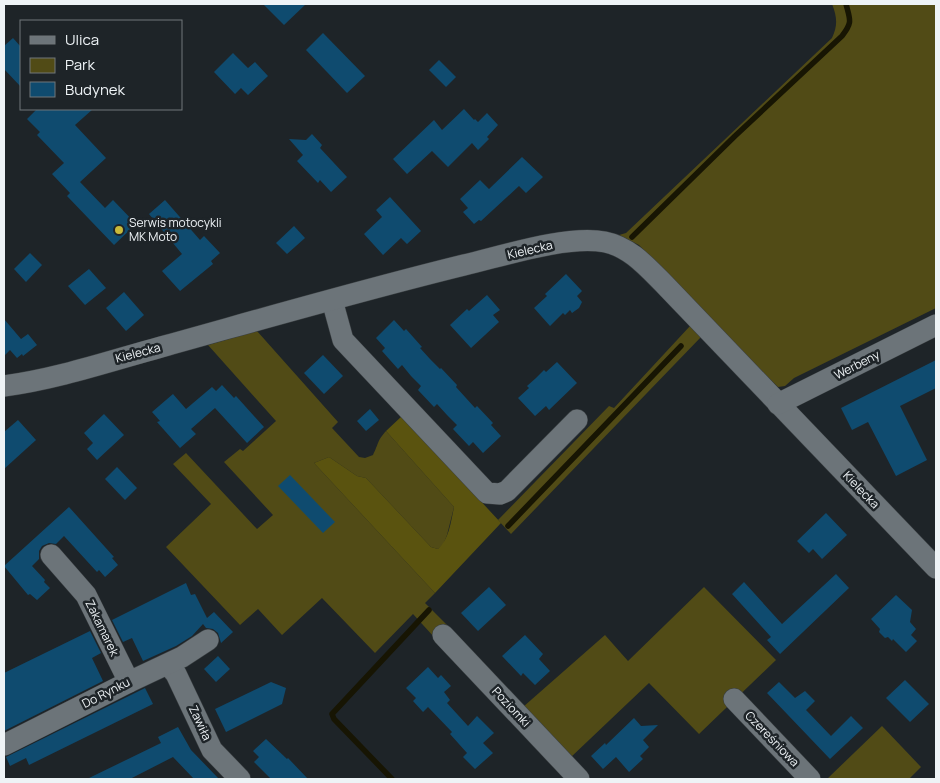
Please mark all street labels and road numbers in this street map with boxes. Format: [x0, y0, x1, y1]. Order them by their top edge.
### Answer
street label: Kielecka [506, 236, 554, 263]
street label: Kielecka [113, 338, 162, 367]
street label: Werbeny [831, 346, 883, 383]
street label: Kielecka [839, 467, 883, 512]
street label: Zakamarek [82, 597, 124, 660]
street label: Do Rynku [79, 673, 133, 712]
street label: Poziomki [488, 683, 534, 730]
street label: Zawiła [185, 703, 216, 743]
street label: Czereśniowa [741, 707, 803, 770]

